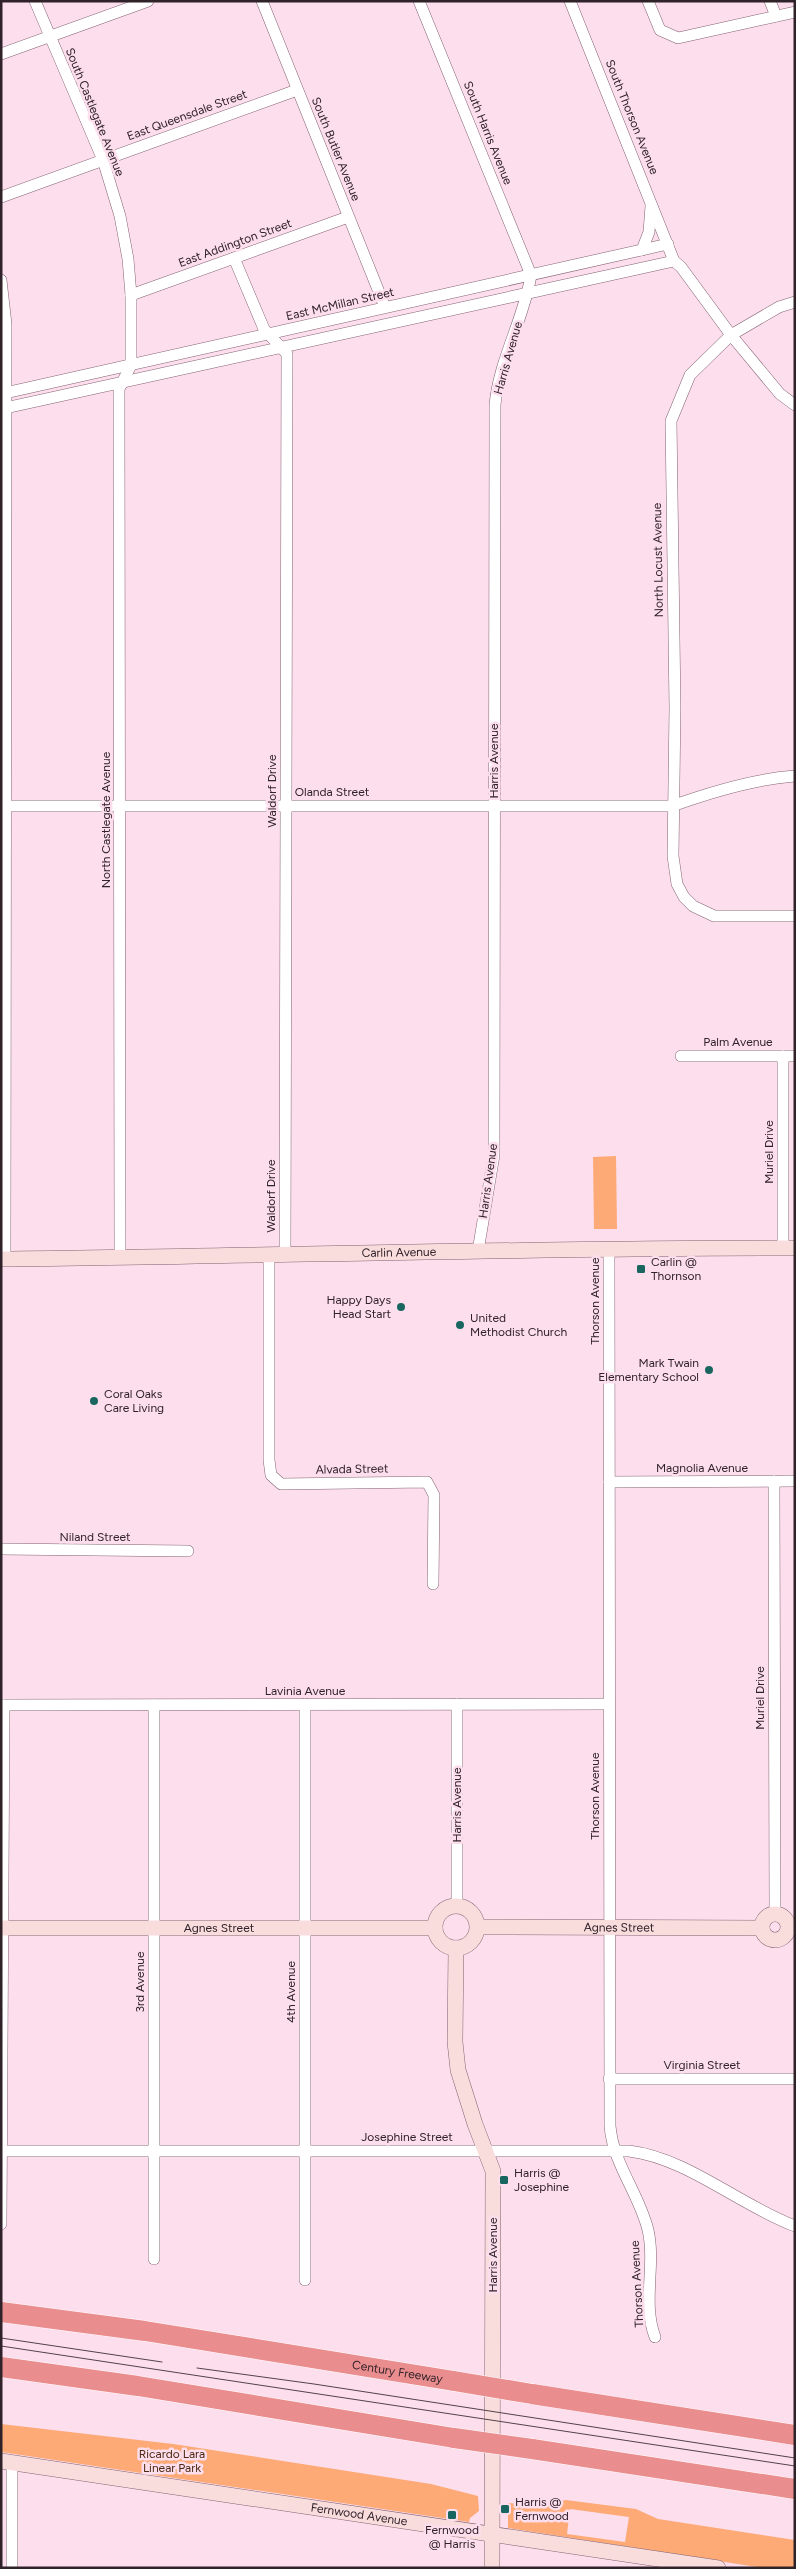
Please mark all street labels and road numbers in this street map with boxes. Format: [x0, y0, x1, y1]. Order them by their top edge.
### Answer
street label: South Castlegate Avenue [63, 46, 127, 179]
street label: South Thorson Avenue [603, 58, 662, 177]
street label: South Harris Avenue [461, 79, 515, 187]
street label: East Queensdale Street [125, 87, 249, 143]
street label: South Butler Avenue [309, 95, 363, 203]
street label: East Addington Street [176, 216, 294, 270]
street label: East McMillan Street [285, 285, 396, 323]
street label: Harris Avenue [491, 320, 525, 396]
street label: North Locust Avenue [650, 502, 666, 617]
street label: Harris Avenue [487, 723, 501, 799]
street label: North Castlegate Avenue [99, 751, 113, 888]
street label: Waldorf Drive [265, 754, 279, 827]
street label: Olanda Street [295, 785, 370, 799]
street label: Palm Avenue [703, 1035, 773, 1049]
street label: Muriel Drive [762, 1120, 776, 1184]
street label: Harris Avenue [476, 1142, 500, 1219]
street label: Waldorf Drive [264, 1159, 278, 1232]
street label: Carlin Avenue [362, 1245, 437, 1260]
street label: Thorson Avenue [588, 1257, 602, 1345]
street label: Alvada Street [316, 1461, 389, 1477]
street label: Magnolia Avenue [656, 1461, 748, 1475]
street label: Niland Street [59, 1530, 131, 1544]
street label: Muriel Drive [753, 1666, 767, 1730]
street label: Lavinia Avenue [265, 1684, 346, 1698]
street label: Thorson Avenue [588, 1752, 602, 1840]
street label: Harris Avenue [450, 1767, 464, 1843]
street label: Agnes Street [584, 1920, 655, 1935]
street label: Agnes Street [184, 1921, 255, 1935]
street label: 3rd Avenue [133, 1951, 147, 2013]
street label: 4th Avenue [284, 1960, 298, 2023]
street label: Virginia Street [663, 2058, 741, 2072]
street label: Josephine Street [361, 2130, 453, 2144]
street label: Harris Avenue [486, 2217, 500, 2293]
street label: Thorson Avenue [628, 2240, 646, 2328]
street label: Century Freeway [351, 2358, 444, 2386]
street label: Fernwood Avenue [310, 2500, 409, 2529]

